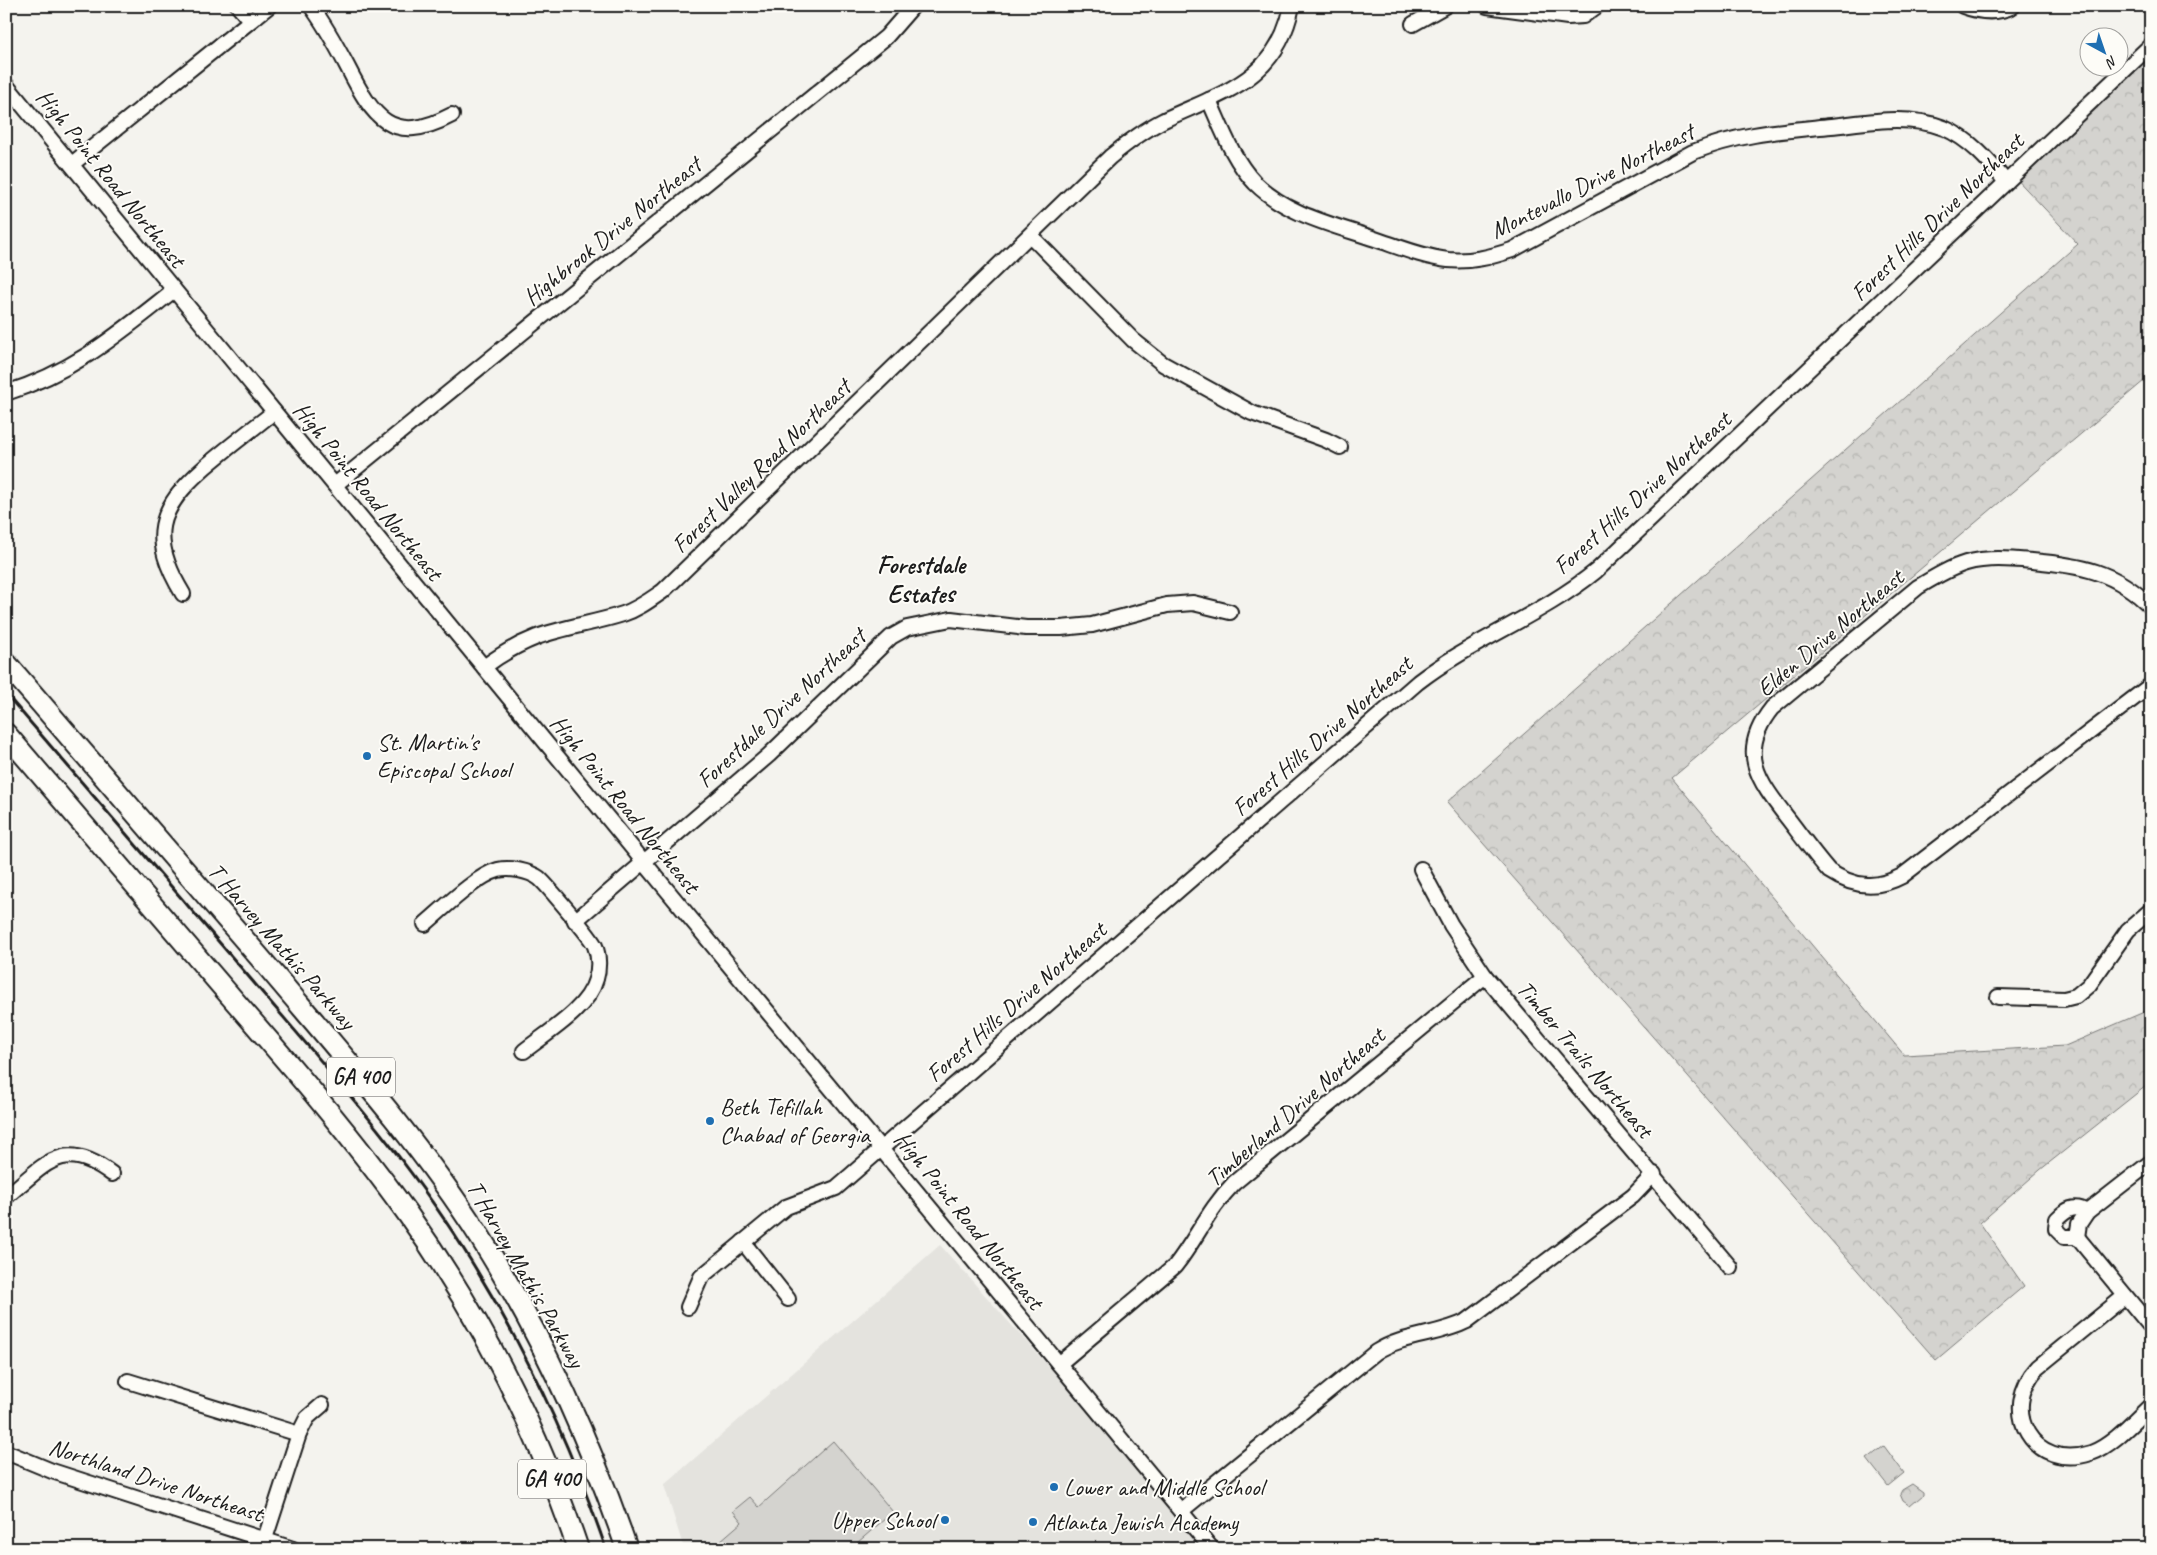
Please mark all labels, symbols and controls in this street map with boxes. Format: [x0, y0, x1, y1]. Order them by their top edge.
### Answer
north arrow [2080, 28, 2130, 78]
text: N [2101, 52, 2121, 72]
street label: High Point Road Northeast [30, 83, 193, 275]
street label: Montevallo Drive Northeast [1485, 115, 1702, 245]
street label: Forest Hills Drive Northeast [1844, 125, 2031, 307]
street label: Highbrook Drive Northeast [517, 148, 709, 312]
street label: Forest Valley Road Northeast [665, 370, 859, 559]
street label: High Point Road Northeast [287, 396, 450, 588]
street label: Forest Hills Drive Northeast [1547, 404, 1739, 581]
district label: Forestdale Estates [877, 549, 968, 610]
street label: Elden Drive Northeast [1750, 561, 1911, 703]
street label: Forestdale Drive Northeast [690, 620, 874, 794]
street label: Forest Hills Drive Northeast [1226, 648, 1420, 822]
street label: High Point Road Northeast [544, 709, 707, 901]
place label: St. Martin's Episcopal School [377, 727, 514, 785]
marker: St. Martin's Episcopal School [361, 750, 373, 762]
street label: T Harvey Mathis Parkway [201, 857, 364, 1037]
street label: Forest Hills Drive Northeast [920, 914, 1114, 1088]
street label: Timber Trails Northeast [1510, 974, 1661, 1145]
street label: Timberland Drive Northeast [1199, 1020, 1392, 1193]
road number: GA 400 [327, 1058, 395, 1096]
place label: Beth Tefillah Chabad of Georgia [720, 1092, 871, 1150]
marker: Beth Tefillah Chabad of Georgia [704, 1115, 716, 1127]
street label: High Point Road Northeast [888, 1125, 1051, 1317]
street label: T Harvey Mathis Parkway [460, 1175, 593, 1374]
street label: Northland Drive Northeast [45, 1431, 269, 1529]
road number: GA 400 [518, 1460, 586, 1498]
place label: Lower and Middle School [1064, 1472, 1267, 1502]
marker: Lower and Middle School [1048, 1481, 1060, 1493]
place label: Upper School [831, 1505, 939, 1535]
place label: Atlanta Jewish Academy [1043, 1507, 1240, 1537]
marker: Upper School [939, 1514, 951, 1526]
marker: Atlanta Jewish Academy [1027, 1516, 1039, 1528]

